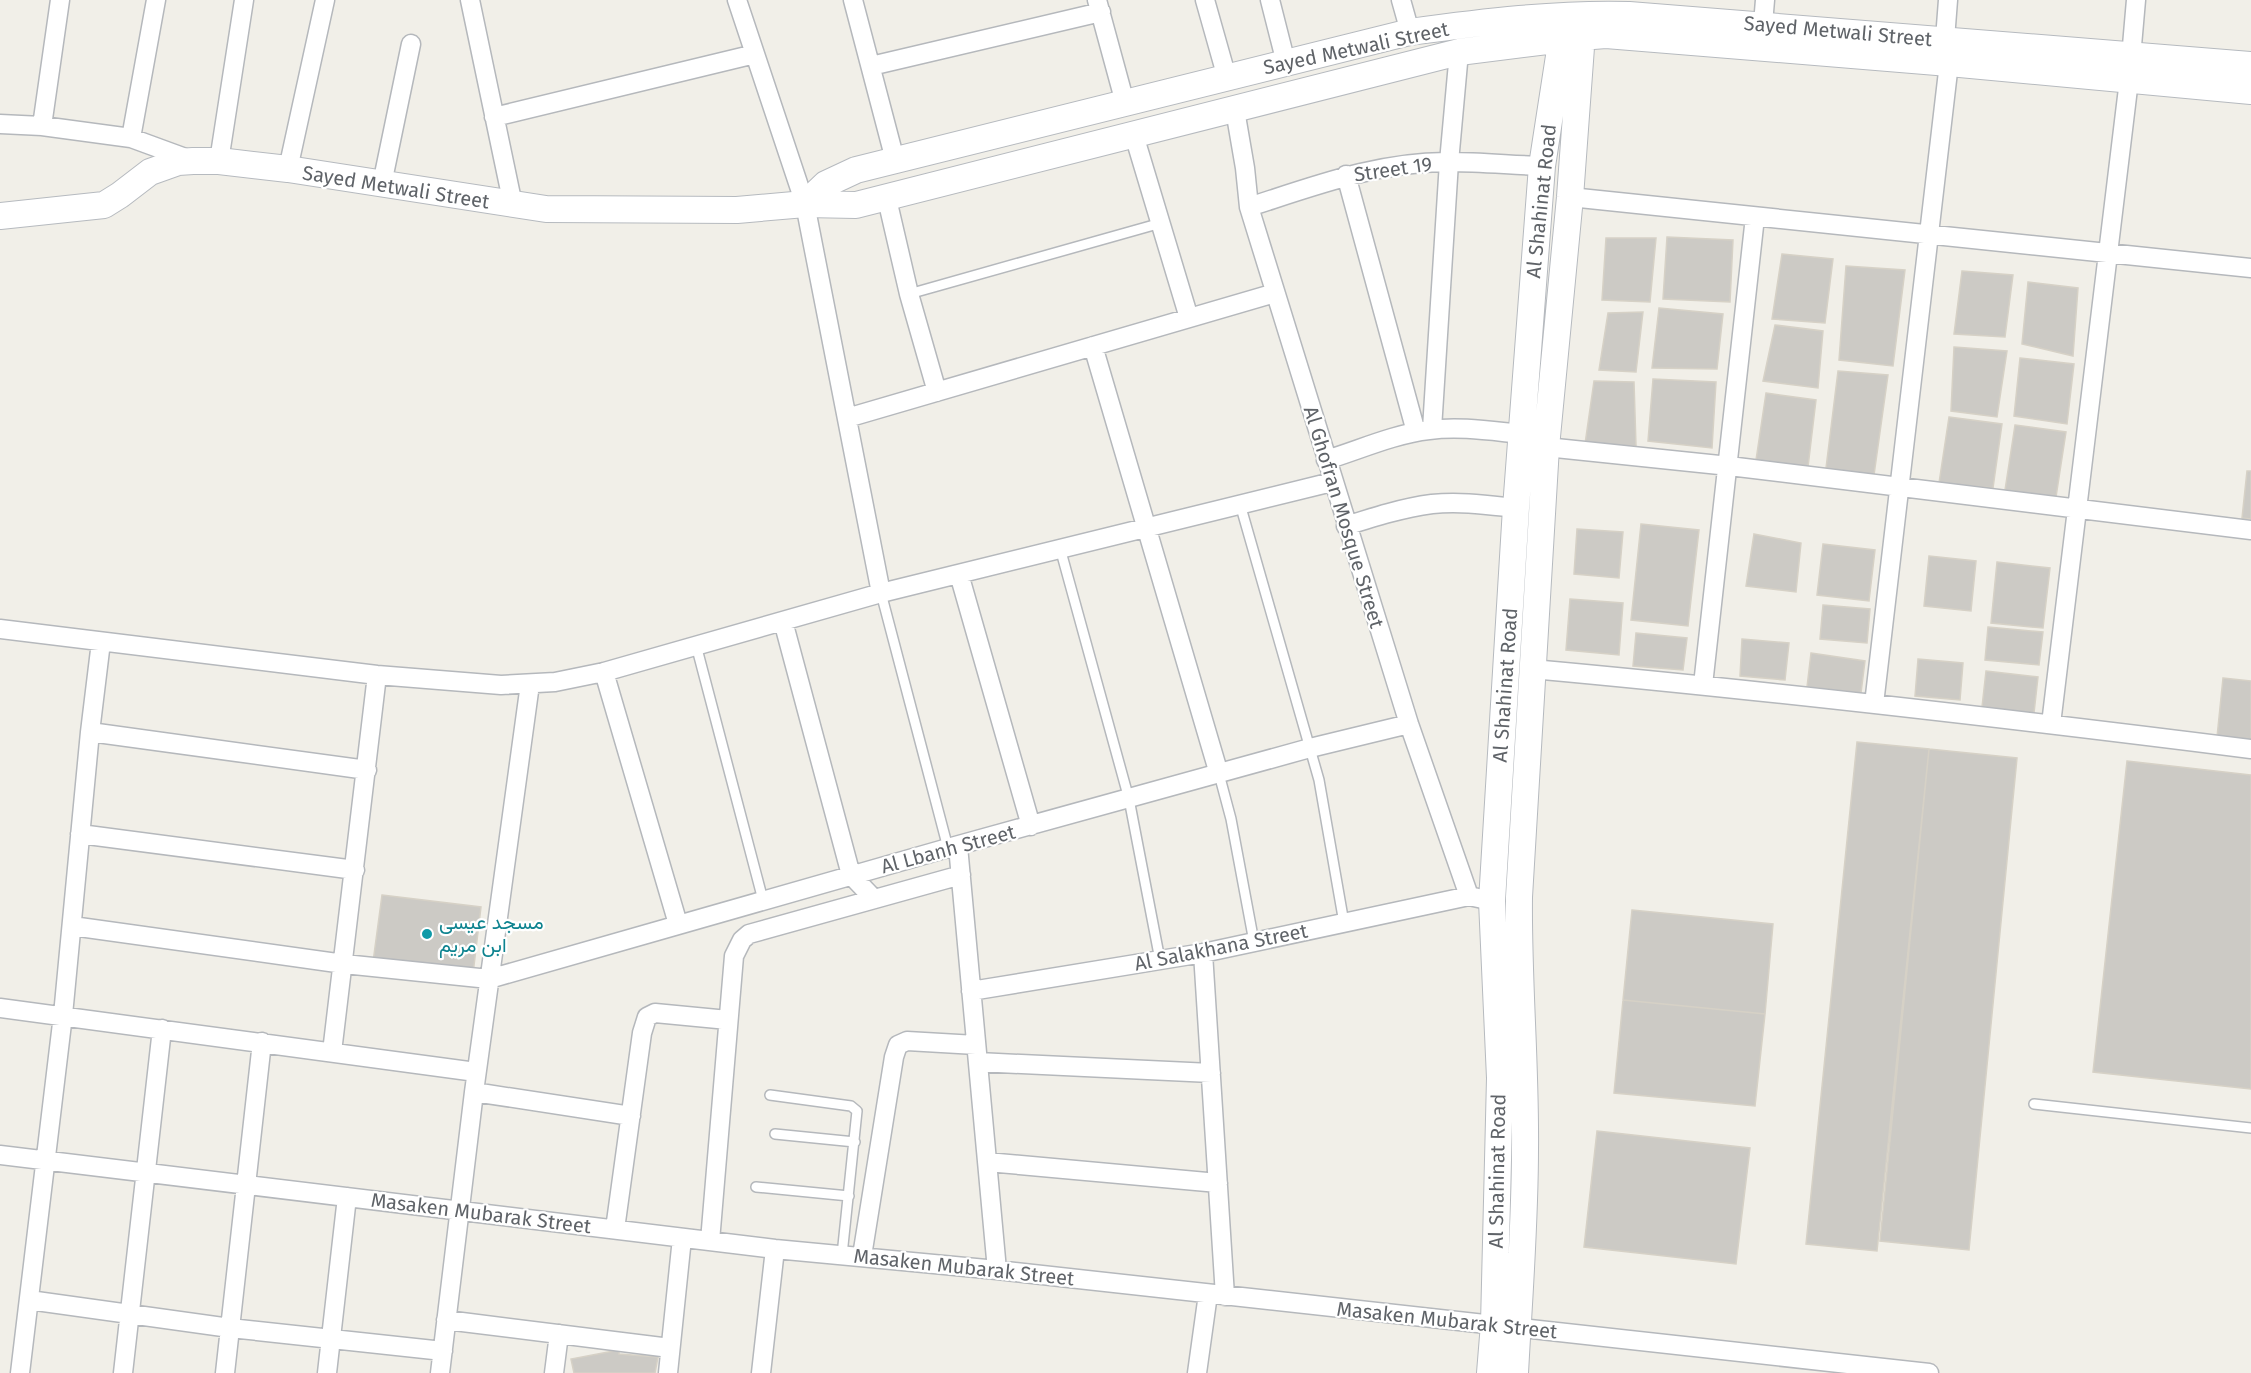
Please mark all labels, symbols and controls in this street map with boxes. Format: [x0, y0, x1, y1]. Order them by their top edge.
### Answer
street label: Sayed Metwali Street [1743, 11, 1934, 51]
street label: Sayed Metwali Street [1261, 16, 1452, 79]
street label: Al Shahinat Road [1521, 123, 1561, 279]
street label: Street 19 [1352, 152, 1434, 186]
street label: Sayed Metwali Street [301, 160, 492, 214]
street label: Al Ghofran Mosque Street [1299, 403, 1389, 632]
street label: Al Shahinat Road [1488, 607, 1522, 763]
street label: Al Lbanh Street [878, 819, 1018, 878]
place label: مسجد عيسى ابن مريم [439, 910, 544, 958]
street label: Al Salakhana Street [1132, 918, 1310, 976]
marker: مسجد عيسى ابن مريم [420, 927, 434, 941]
street label: Al Shahinat Road [1484, 1093, 1510, 1249]
street label: Masaken Mubarak Street [370, 1188, 593, 1239]
street label: Masaken Mubarak Street [853, 1243, 1076, 1291]
street label: Masaken Mubarak Street [1336, 1296, 1559, 1344]

